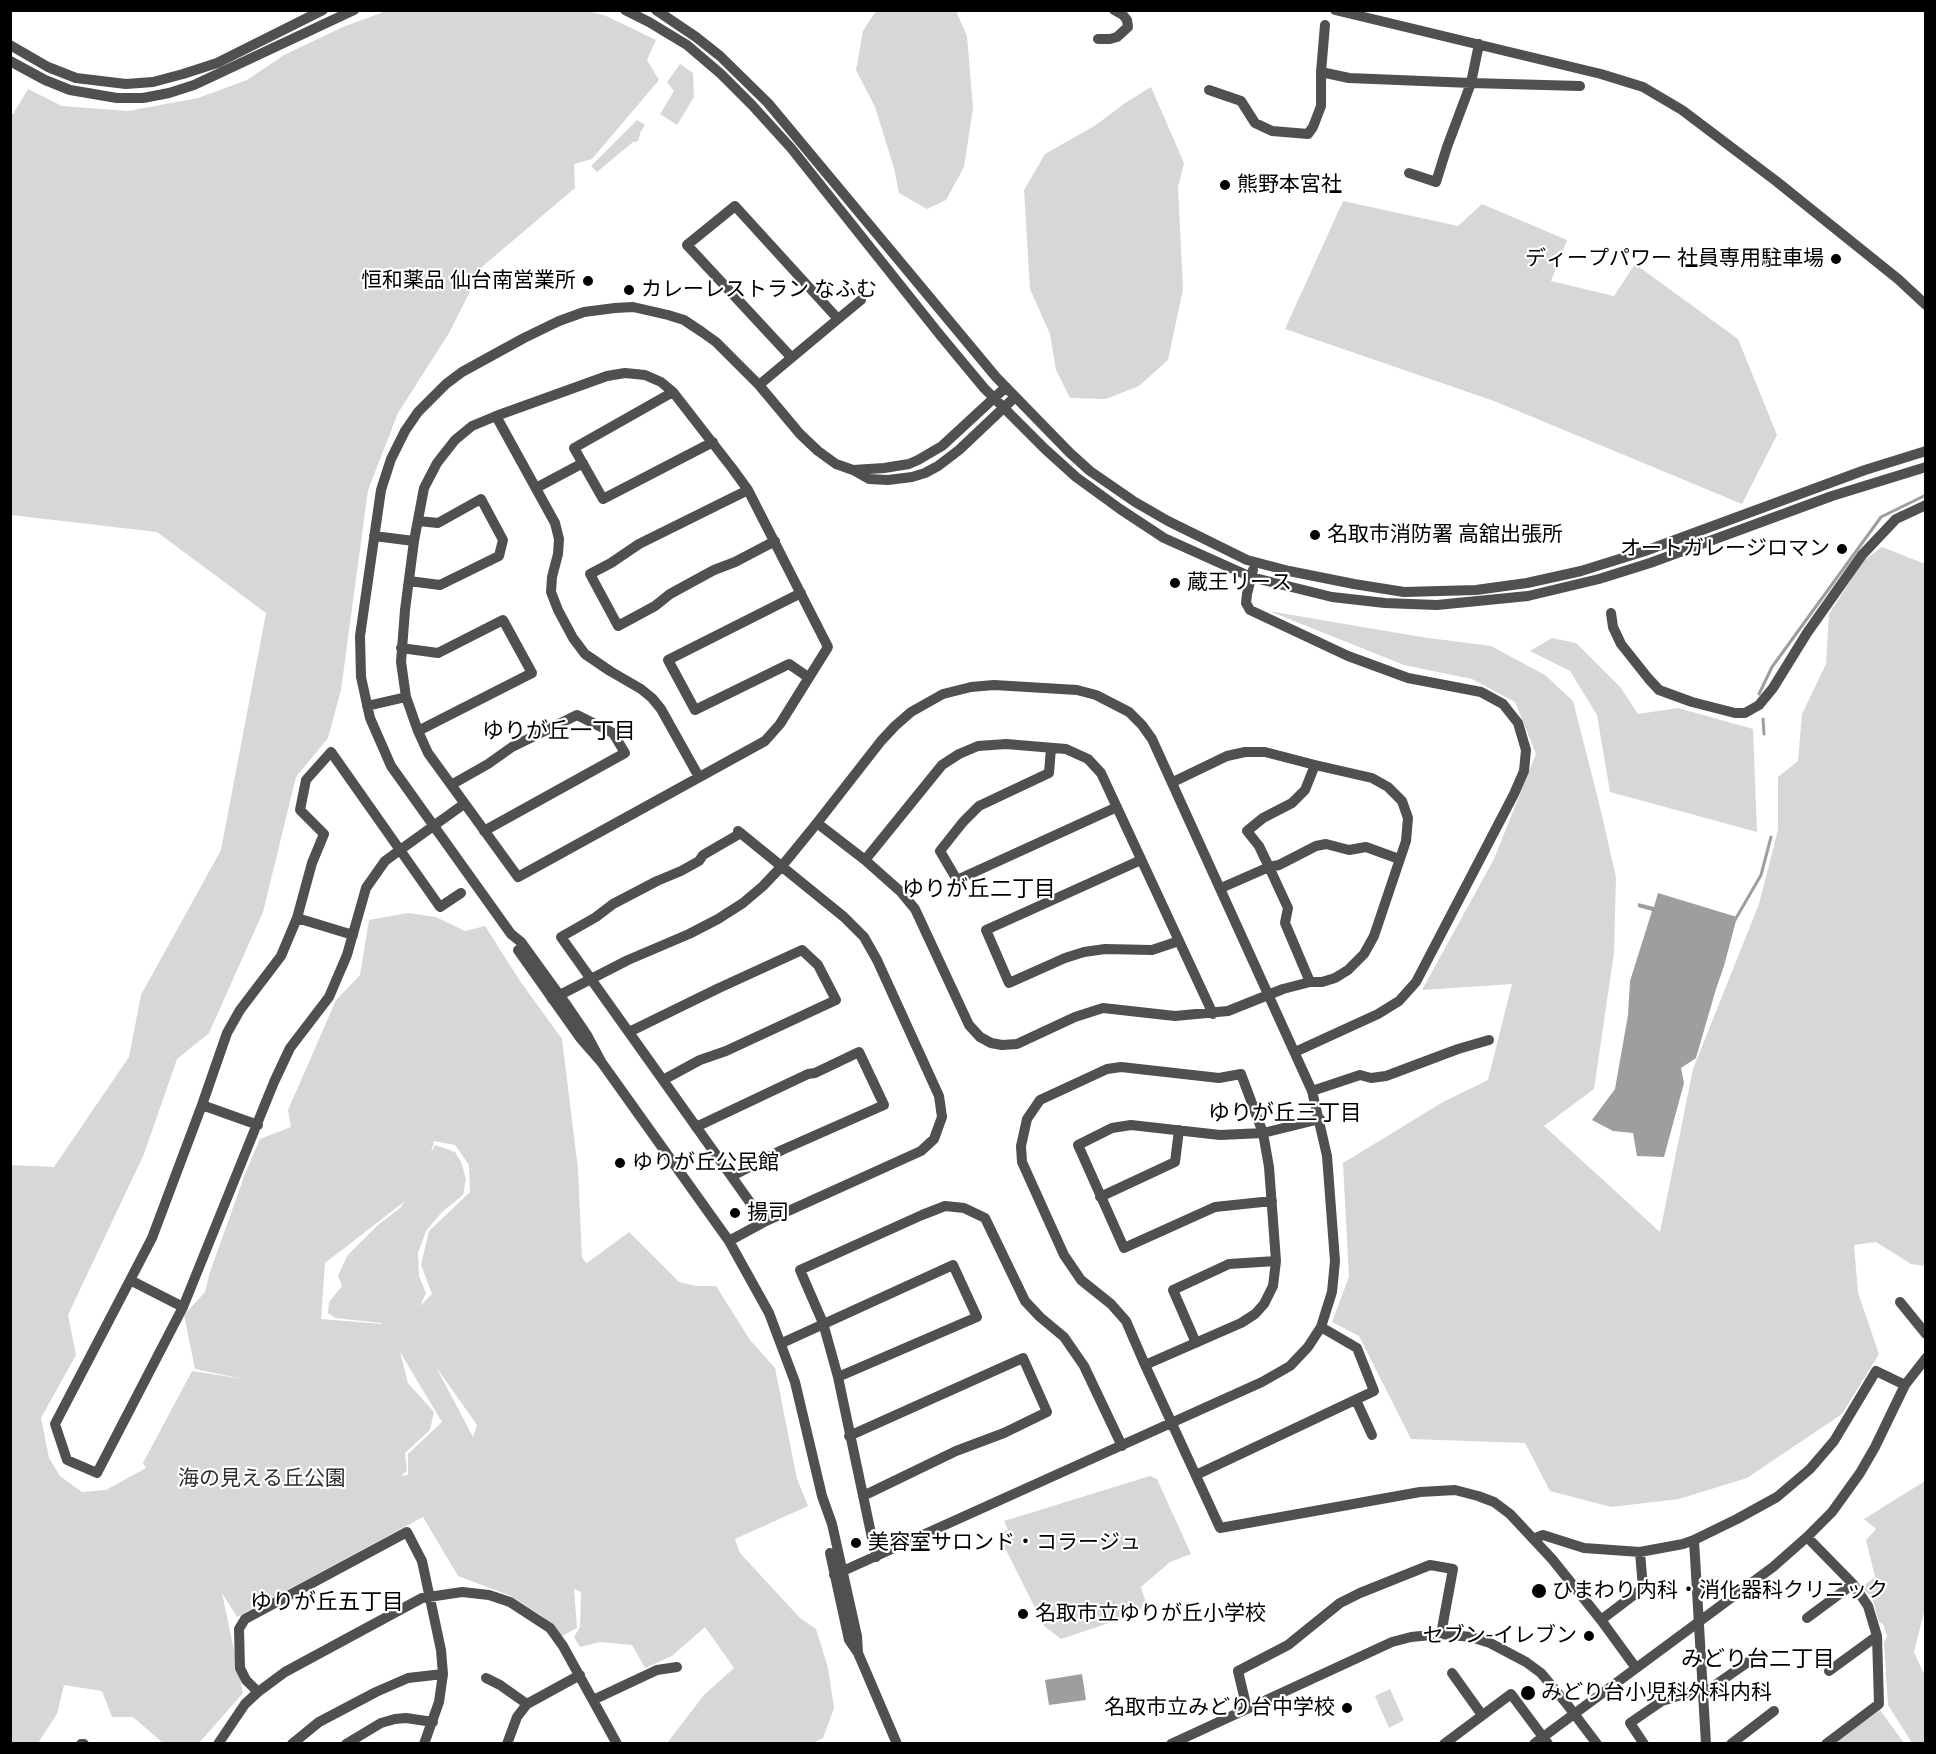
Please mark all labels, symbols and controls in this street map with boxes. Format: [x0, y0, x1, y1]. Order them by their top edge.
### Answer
place label: 熊野本宮社 [1237, 172, 1342, 198]
marker: 熊野本宮社 [1218, 178, 1232, 192]
place label: ディープパワー 社員専用駐車場 [1525, 246, 1824, 272]
marker: ディープパワー 社員専用駐車場 [1829, 252, 1843, 266]
place label: 恒和薬品 仙台南営業所 [361, 268, 576, 294]
marker: 恒和薬品 仙台南営業所 [581, 274, 595, 288]
place label: カレーレストラン なふむ [641, 277, 877, 303]
marker: カレーレストラン なふむ [622, 283, 636, 297]
place label: 名取市消防署 高舘出張所 [1327, 522, 1563, 548]
marker: 名取市消防署 高舘出張所 [1308, 528, 1322, 542]
place label: オートガレージロマン [1620, 536, 1830, 562]
marker: オートガレージロマン [1835, 542, 1849, 556]
place label: 蔵王リース [1187, 570, 1292, 596]
marker: 蔵王リース [1168, 576, 1182, 590]
district label: ゆりが丘一丁目 [482, 719, 636, 745]
district label: ゆりが丘二丁目 [902, 877, 1056, 903]
district label: ゆりが丘三丁目 [1208, 1101, 1362, 1127]
place label: ゆりが丘公民館 [632, 1150, 779, 1176]
marker: ゆりが丘公民館 [613, 1156, 627, 1170]
place label: 揚司 [747, 1200, 789, 1226]
marker: 揚司 [728, 1206, 742, 1220]
park label: 海の見える丘公園 [178, 1466, 346, 1492]
place label: 美容室サロンド・コラージュ [868, 1530, 1141, 1556]
marker: 美容室サロンド・コラージュ [849, 1536, 863, 1550]
place label: ひまわり内科・消化器科クリニック [1552, 1578, 1888, 1604]
marker: ひまわり内科・消化器科クリニック [1530, 1582, 1548, 1600]
district label: ゆりが丘五丁目 [250, 1590, 404, 1616]
place label: 名取市立ゆりが丘小学校 [1035, 1601, 1266, 1627]
marker: 名取市立ゆりが丘小学校 [1016, 1607, 1030, 1621]
place label: セブン-イレブン [1423, 1623, 1577, 1649]
marker: セブン-イレブン [1582, 1629, 1596, 1643]
district label: みどり台二丁目 [1681, 1647, 1835, 1673]
place label: みどり台小児科外科内科 [1541, 1680, 1772, 1706]
marker: みどり台小児科外科内科 [1519, 1684, 1537, 1702]
place label: 名取市立みどり台中学校 [1104, 1695, 1335, 1721]
marker: 名取市立みどり台中学校 [1340, 1701, 1354, 1715]

